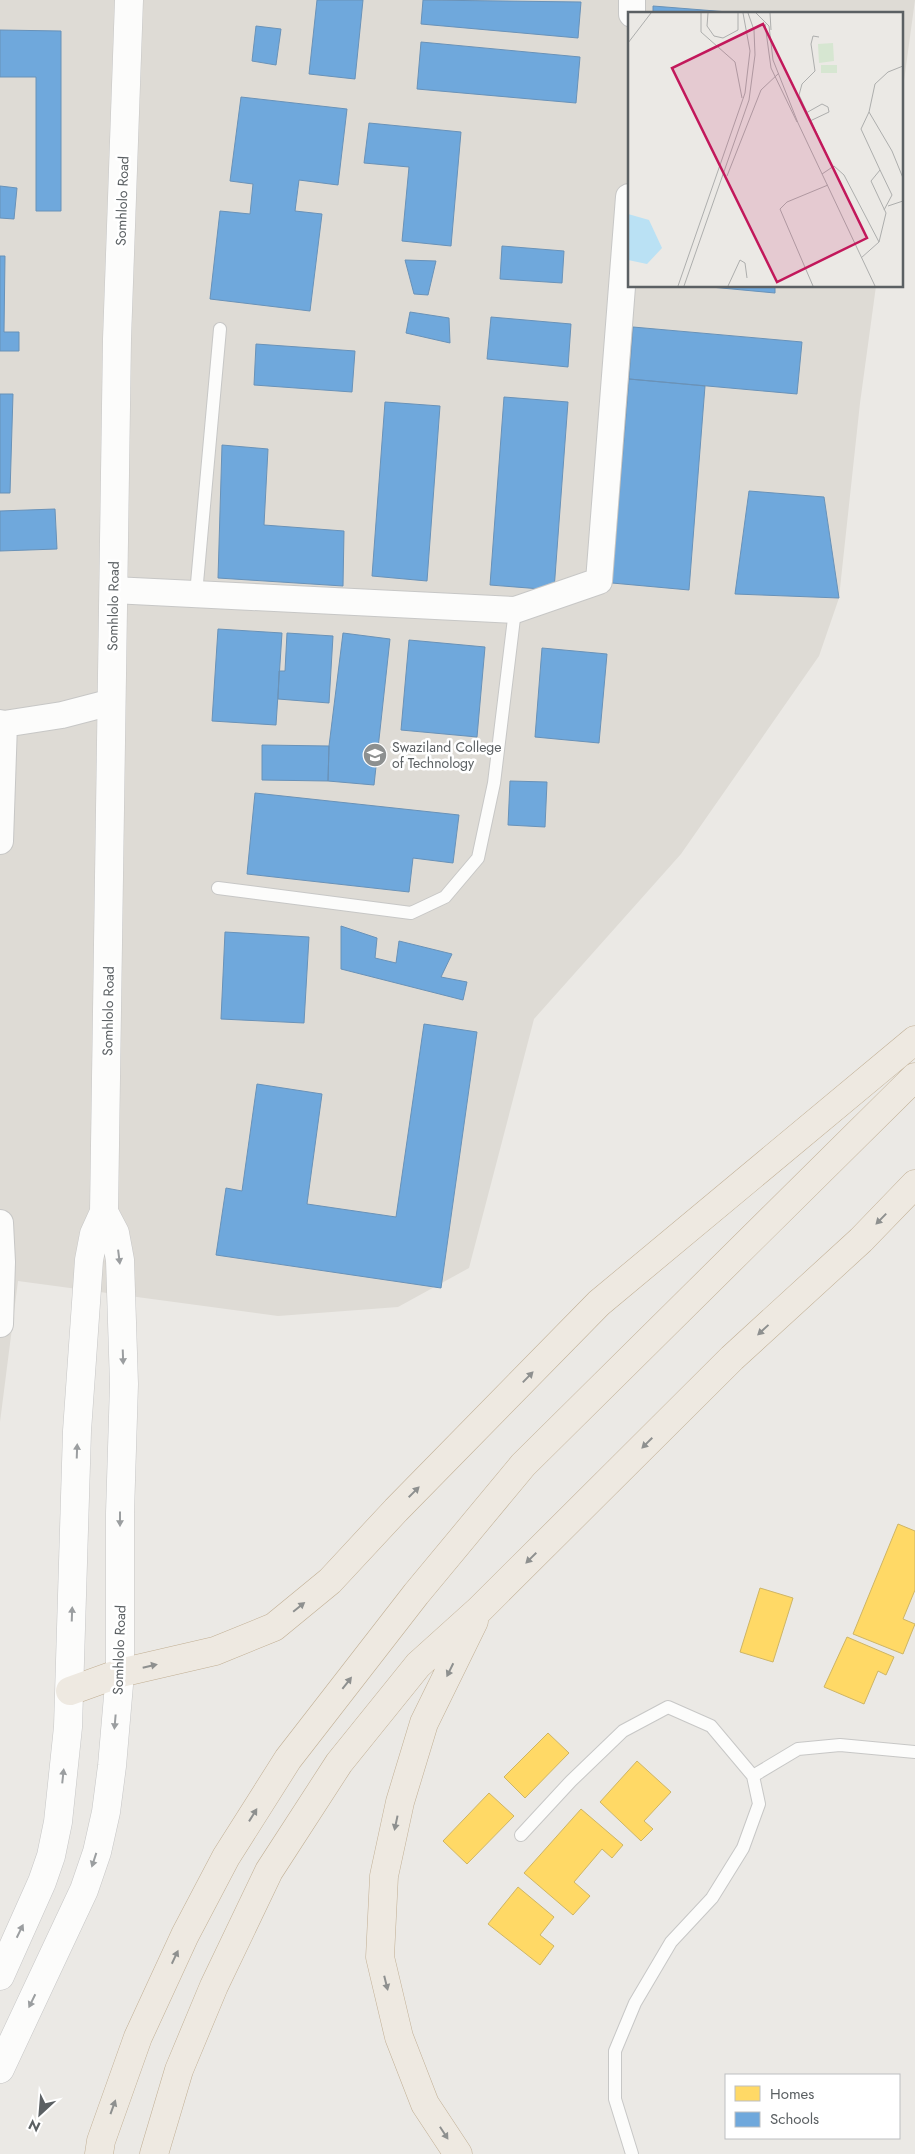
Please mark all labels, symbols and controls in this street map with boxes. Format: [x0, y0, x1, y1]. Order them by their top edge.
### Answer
inset map [628, 12, 902, 288]
street label: Somhlolo Road [110, 156, 134, 246]
street label: Somhlolo Road [102, 561, 124, 651]
place label: Swaziland College of Technology [392, 737, 502, 773]
school or university icon: Swaziland College of Technology [362, 742, 388, 768]
street label: Somhlolo Road [97, 966, 119, 1056]
one-way arrow [875, 1212, 887, 1224]
one-way arrow [115, 1250, 123, 1266]
one-way arrow [757, 1324, 769, 1336]
one-way arrow [119, 1349, 127, 1365]
one-way arrow [522, 1371, 534, 1383]
one-way arrow [641, 1437, 653, 1449]
one-way arrow [73, 1443, 81, 1459]
one-way arrow [407, 1486, 419, 1498]
one-way arrow [116, 1512, 124, 1528]
one-way arrow [526, 1552, 538, 1564]
one-way arrow [292, 1601, 305, 1612]
street label: Somhlolo Road [107, 1605, 131, 1695]
one-way arrow [68, 1606, 76, 1622]
one-way arrow [142, 1662, 157, 1670]
one-way arrow [446, 1663, 454, 1677]
one-way arrow [342, 1677, 353, 1690]
one-way arrow [111, 1714, 119, 1730]
one-way arrow [59, 1768, 67, 1784]
one-way arrow [248, 1808, 258, 1822]
one-way arrow [391, 1815, 399, 1831]
one-way arrow [90, 1853, 98, 1868]
one-way arrow [16, 1924, 25, 1939]
one-way arrow [171, 1950, 179, 1965]
one-way arrow [382, 1975, 390, 1990]
one-way arrow [28, 1994, 36, 2008]
legend [725, 2074, 900, 2139]
text: Homes [770, 2083, 814, 2105]
north arrow [15, 2089, 65, 2139]
one-way arrow [110, 2100, 117, 2115]
text: Schools [770, 2108, 819, 2130]
text: N [25, 2114, 44, 2137]
one-way arrow [439, 2127, 449, 2140]

